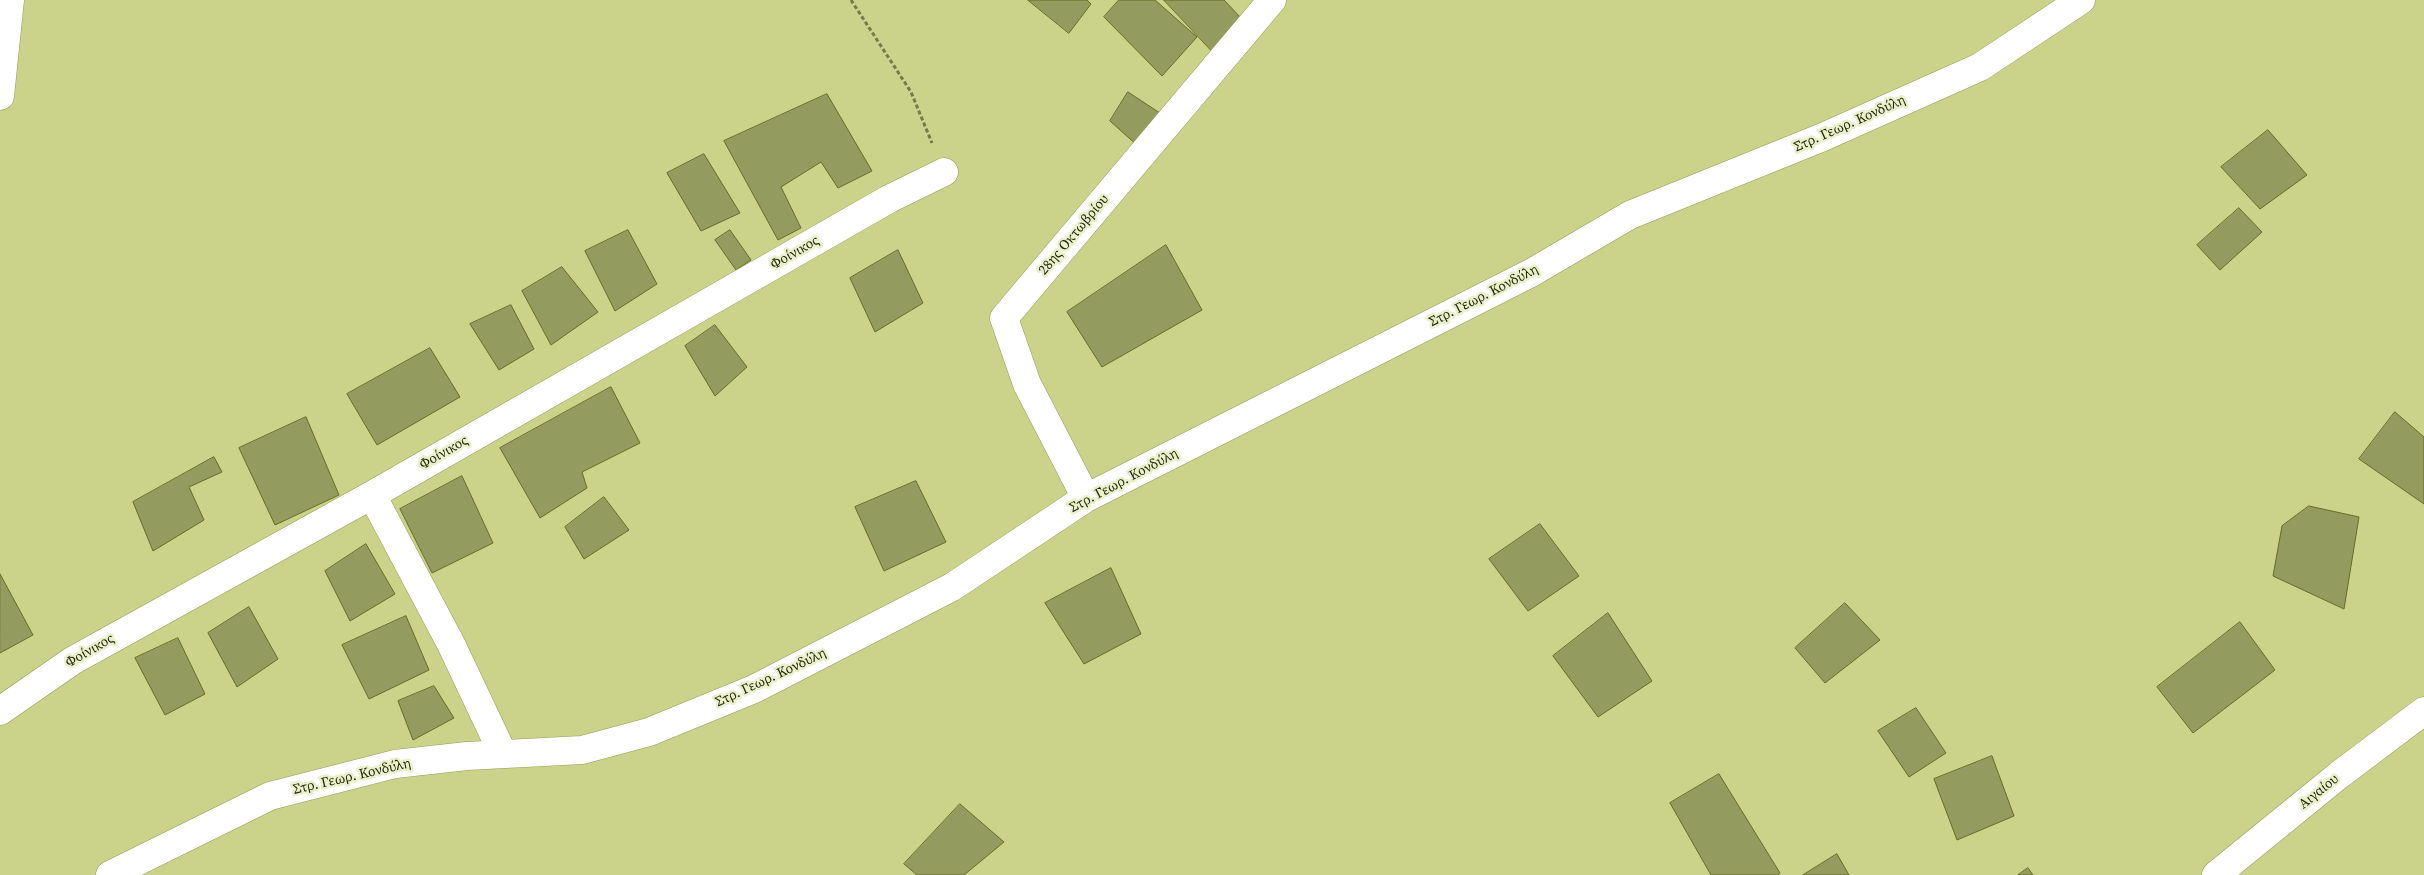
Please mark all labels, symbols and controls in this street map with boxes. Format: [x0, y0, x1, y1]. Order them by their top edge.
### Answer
street label: Στρ. Γεωρ. Κονδύλη [1792, 92, 1908, 156]
street label: 28ης Οκτωβρίου [1035, 191, 1113, 279]
street label: Φοίνικος [768, 232, 822, 274]
street label: Στρ. Γεωρ. Κονδύλη [1427, 261, 1541, 331]
street label: Φοίνικος [417, 432, 471, 474]
street label: Στρ. Γεωρ. Κονδύλη [1067, 445, 1181, 517]
street label: Φοίνικος [63, 630, 117, 672]
street label: Στρ. Γεωρ. Κονδύλη [713, 645, 829, 711]
street label: Στρ. Γεωρ. Κονδύλη [292, 755, 412, 799]
street label: Αιγαίου [2296, 771, 2342, 813]

